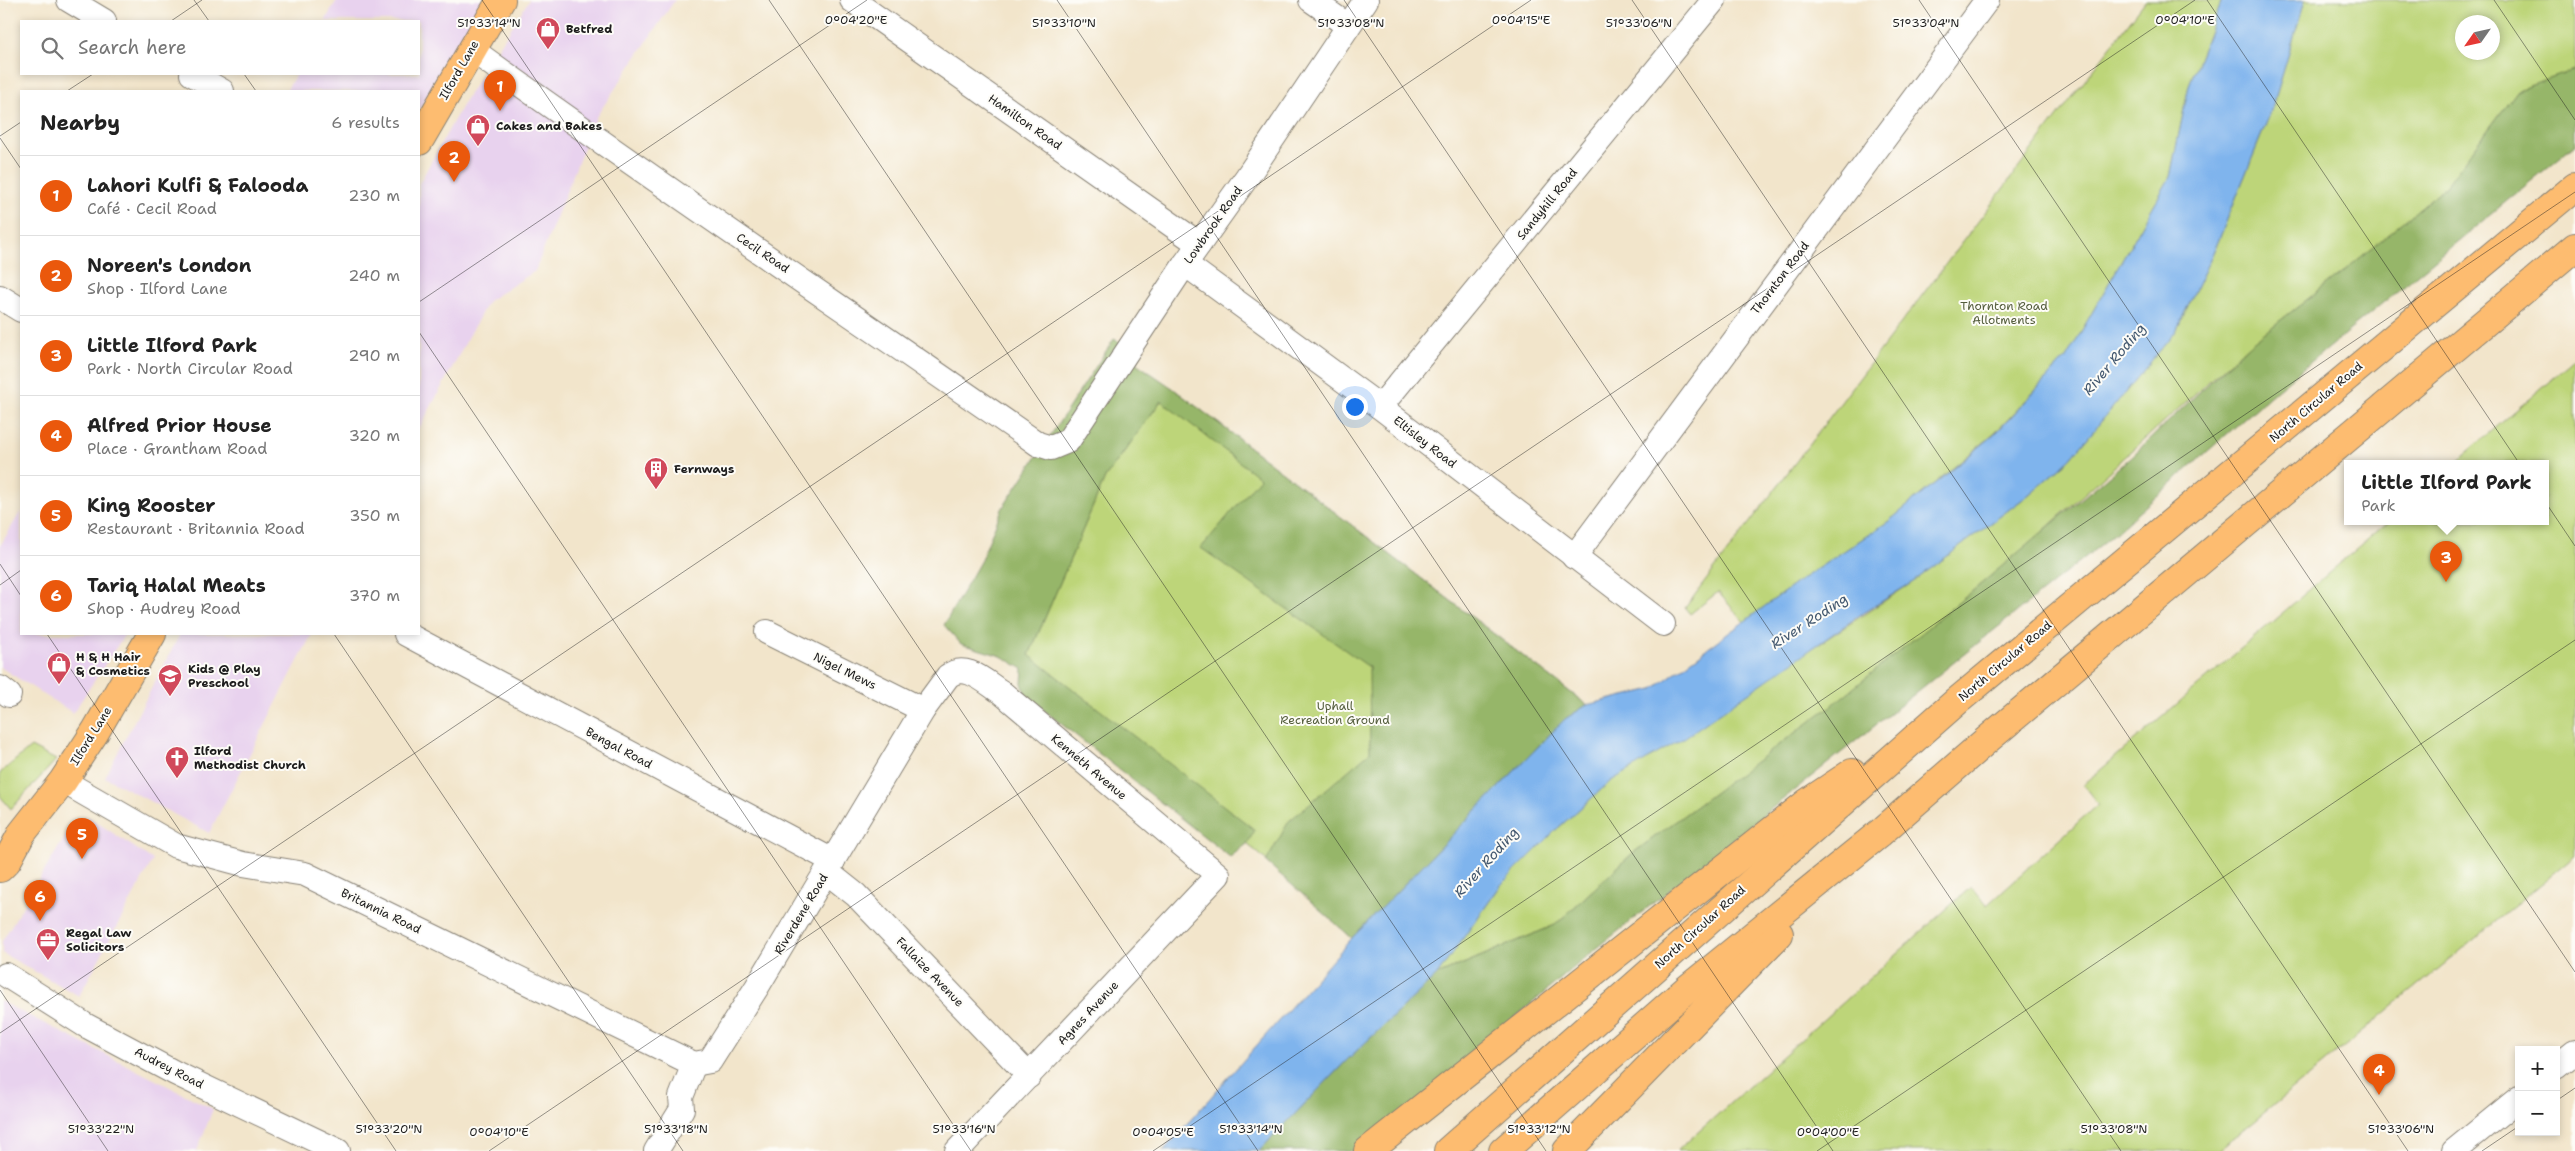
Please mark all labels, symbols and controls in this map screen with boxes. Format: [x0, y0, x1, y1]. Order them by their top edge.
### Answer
text: 0°04'20"E [825, 12, 887, 28]
text: 0°04'15"E [1492, 12, 1550, 28]
text: 0°04'10"E [2155, 12, 2215, 28]
text: 51°33'14"N [457, 15, 521, 31]
text: 51°33'10"N [1032, 15, 1096, 31]
text: 51°33'08"N [1318, 15, 1384, 31]
text: 51°33'06"N [1606, 15, 1672, 31]
text: 51°33'04"N [1893, 15, 1959, 31]
north arrow [2455, 15, 2500, 60]
shop icon: Betfred [535, 16, 561, 50]
search box [20, 20, 420, 75]
place label: Betfred [566, 21, 613, 37]
icon: search [38, 34, 66, 62]
text: Search here [78, 35, 187, 60]
street label: Ilford Lane [436, 37, 483, 103]
pin: 1 [484, 70, 516, 111]
street label: Hamilton Road [985, 91, 1065, 154]
text: Nearby [40, 109, 120, 137]
text: 6 results [331, 112, 400, 133]
shop icon: Cakes and Bakes [465, 113, 491, 147]
place label: Cakes and Bakes [496, 118, 602, 134]
pin: 2 [438, 141, 470, 182]
street label: Sandyhill Road [1513, 165, 1581, 243]
text: Lahori Kulfi & Falooda [87, 173, 308, 198]
street label: Lowbrook Road [1180, 183, 1246, 267]
text: 1 [52, 185, 60, 206]
text: 230 m [348, 185, 400, 206]
text: Café · Cecil Road [87, 198, 217, 219]
street label: Cecil Road [733, 229, 793, 277]
street label: Thornton Road [1747, 238, 1813, 318]
text: Noreen's London [87, 253, 251, 278]
text: 2 [50, 265, 62, 286]
text: 240 m [348, 265, 400, 286]
text: Shop · Ilford Lane [87, 278, 228, 299]
park label: Thornton Road Allotments [1960, 298, 2048, 328]
water label: River Roding [2079, 319, 2149, 399]
text: Little Ilford Park [87, 333, 257, 358]
text: 3 [50, 345, 62, 366]
text: 290 m [348, 345, 400, 366]
text: Park · North Circular Road [87, 358, 293, 379]
street label: North Circular Road [2266, 358, 2366, 446]
your location [1342, 394, 1368, 420]
street label: Eltisley Road [1390, 412, 1460, 472]
text: Alfred Prior House [87, 413, 272, 438]
text: 4 [50, 425, 62, 446]
text: 320 m [349, 425, 400, 446]
text: Place · Grantham Road [87, 438, 267, 459]
building icon: Fernways [643, 456, 669, 490]
popup [2344, 460, 2549, 525]
place label: Fernways [674, 461, 734, 477]
text: Little Ilford Park [2361, 470, 2532, 495]
text: King Rooster [87, 493, 216, 518]
text: Park [2361, 495, 2396, 516]
text: 5 [51, 505, 61, 526]
text: 350 m [349, 505, 400, 526]
text: Restaurant · Britannia Road [87, 518, 305, 539]
pin: 3 [2430, 541, 2462, 582]
text: Tariq Halal Meats [87, 573, 266, 598]
text: 6 [50, 585, 62, 606]
text: 370 m [349, 585, 400, 606]
water label: River Roding [1767, 589, 1851, 653]
text: Shop · Audrey Road [87, 598, 241, 619]
street label: North Circular Road [1955, 617, 2055, 705]
place label: H & H Hair & Cosmetics [76, 649, 150, 679]
street label: Nigel Mews [811, 649, 879, 693]
shop icon: H & H Hair & Cosmetics [46, 651, 72, 685]
place label: Kids @ Play Preschool [188, 661, 261, 691]
school or university icon: Kids @ Play Preschool [157, 663, 183, 697]
park label: Uphall Recreation Ground [1280, 698, 1390, 728]
street label: Ilford Lane [67, 704, 115, 768]
street label: Bengal Road [583, 724, 656, 773]
street label: Kenneth Avenue [1048, 731, 1130, 804]
place label: Ilford Methodist Church [194, 743, 306, 773]
church icon: Ilford Methodist Church [164, 745, 190, 779]
pin: 5 [66, 818, 98, 859]
water label: River Roding [1450, 823, 1522, 901]
street label: Riverdene Road [770, 870, 832, 958]
pin: 6 [24, 880, 56, 921]
street label: North Circular Road [1651, 882, 1749, 972]
street label: Britannia Road [338, 885, 424, 938]
place label: Regal Law Solicitors [66, 925, 131, 955]
office icon: Regal Law Solicitors [35, 927, 61, 961]
street label: Fallaize Avenue [893, 934, 968, 1011]
street label: Agnes Avenue [1054, 977, 1122, 1049]
street label: Audrey Road [132, 1044, 207, 1093]
map controls [2515, 1046, 2560, 1136]
button: + [2515, 1046, 2560, 1091]
pin: 4 [2363, 1054, 2395, 1095]
button: − [2515, 1091, 2560, 1136]
text: 51°33'22"N [68, 1121, 134, 1137]
text: 51°33'20"N [355, 1121, 423, 1137]
text: 51°33'18"N [644, 1121, 708, 1137]
text: 51°33'16"N [932, 1121, 996, 1137]
text: 51°33'14"N [1219, 1121, 1283, 1137]
text: 51°33'12"N [1507, 1121, 1571, 1137]
text: 51°33'08"N [2081, 1121, 2147, 1137]
text: 51°33'06"N [2368, 1121, 2434, 1137]
text: 0°04'10"E [469, 1124, 529, 1140]
text: 0°04'05"E [1132, 1124, 1194, 1140]
text: 0°04'00"E [1797, 1124, 1859, 1140]

